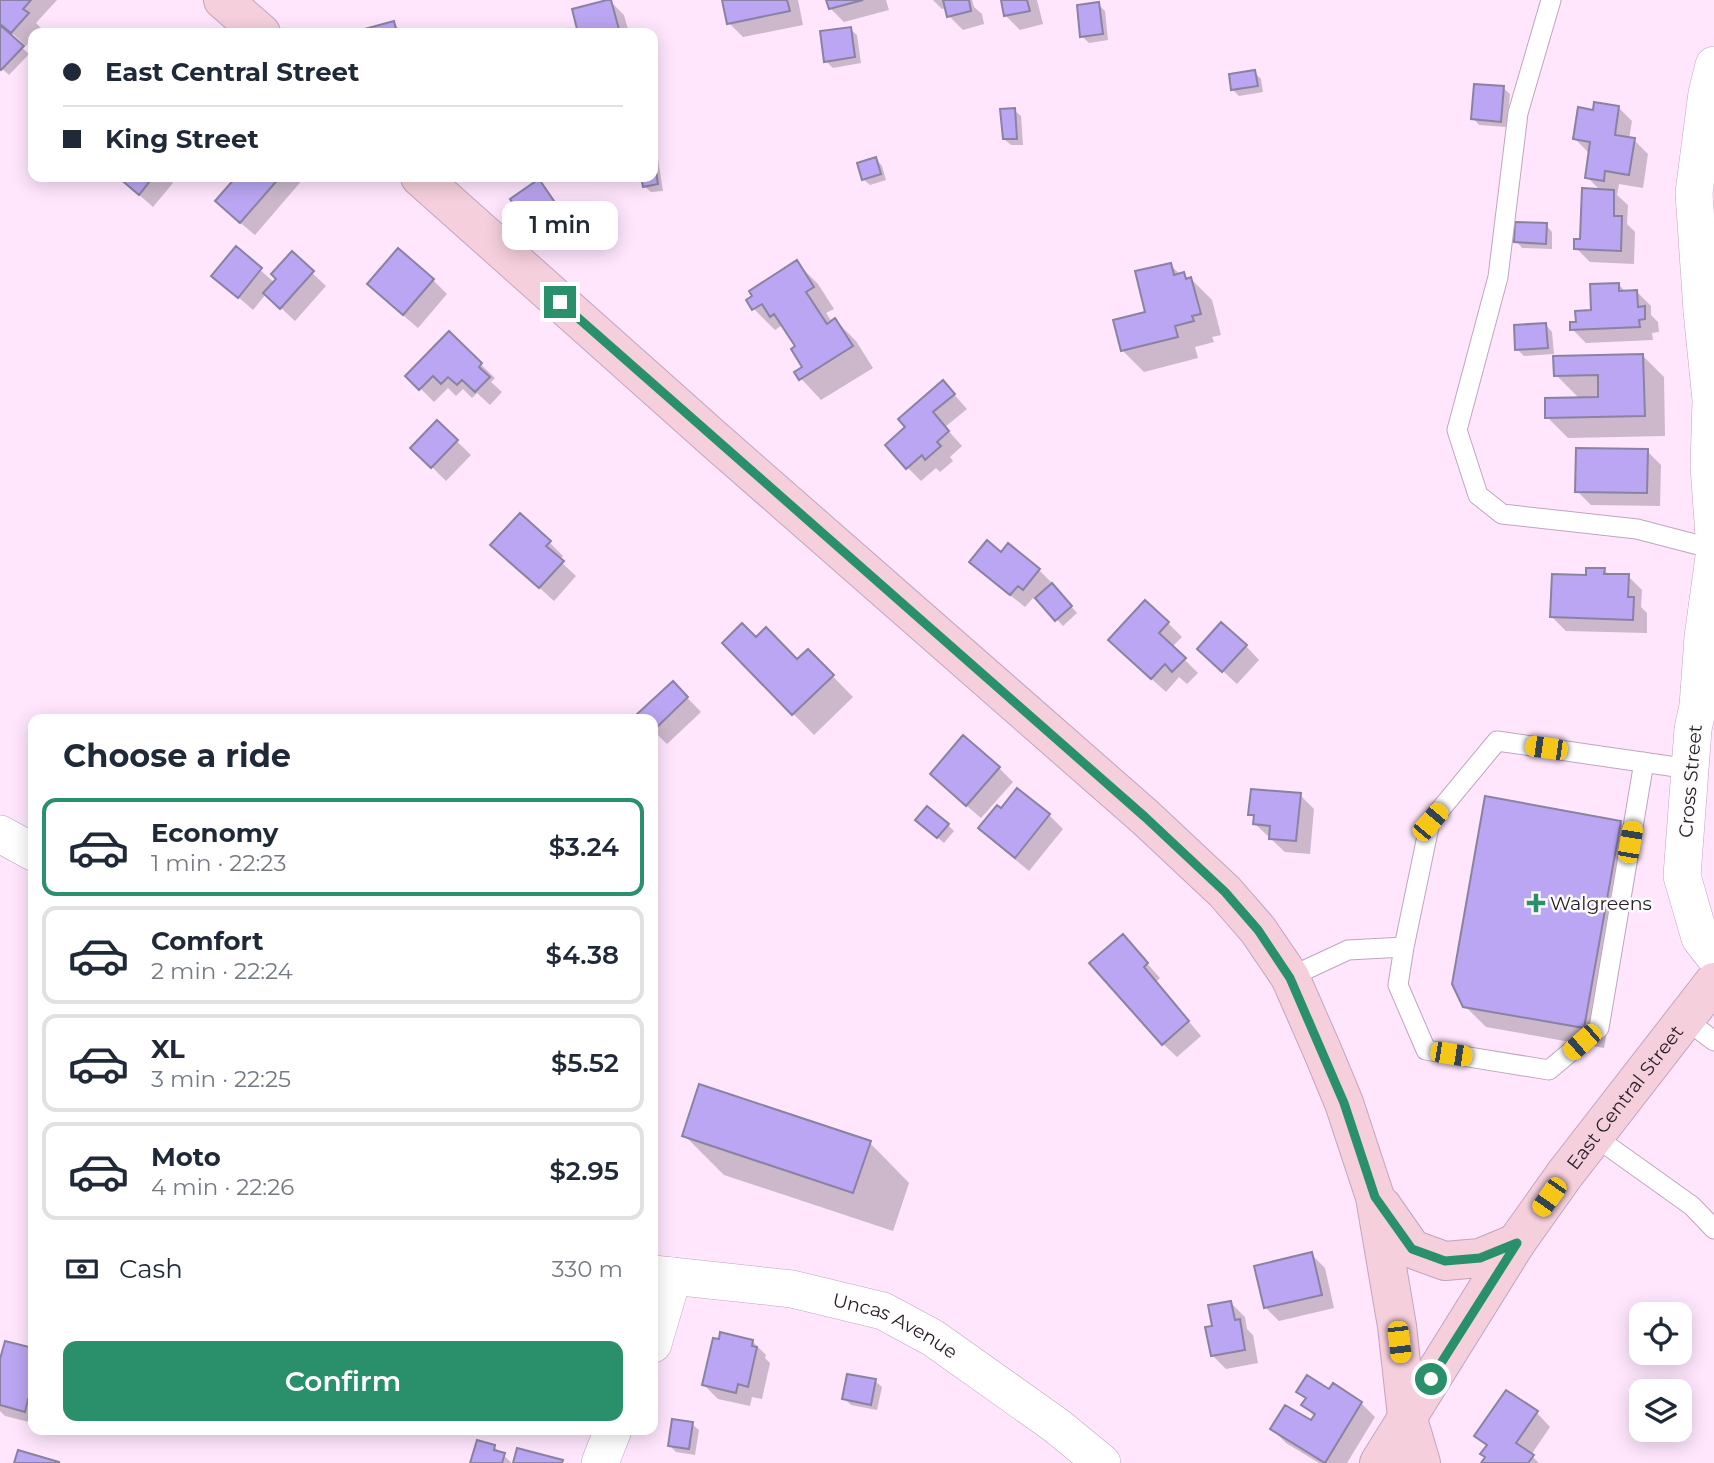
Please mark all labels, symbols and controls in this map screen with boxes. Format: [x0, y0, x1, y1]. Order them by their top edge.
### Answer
text: East Central Street [105, 56, 359, 88]
text: King Street [105, 123, 259, 155]
callout: 1 min [502, 201, 618, 250]
text: 1 min [529, 211, 591, 239]
route end [544, 286, 576, 318]
street label: Cross Street [1674, 723, 1707, 839]
car [1524, 735, 1569, 761]
text: Choose a ride [63, 736, 291, 775]
car [1409, 799, 1452, 845]
icon: car [67, 816, 130, 879]
text: Economy [151, 817, 278, 849]
car [1617, 819, 1644, 865]
text: $3.24 [549, 831, 619, 863]
text: 1 min · 22:23 [151, 849, 286, 877]
place label: Walgreens [1550, 892, 1652, 915]
marker: Walgreens [1528, 895, 1544, 911]
icon: car [67, 924, 130, 987]
text: Comfort [151, 925, 263, 957]
text: $4.38 [546, 939, 619, 971]
text: 2 min · 22:24 [151, 957, 293, 985]
car [1560, 1020, 1605, 1064]
street label: East Central Street [1562, 1020, 1688, 1174]
icon: car [67, 1032, 130, 1095]
text: XL [151, 1033, 185, 1065]
car [1429, 1040, 1474, 1068]
text: $5.52 [551, 1047, 619, 1079]
text: 3 min · 22:25 [151, 1065, 291, 1093]
icon: car [67, 1140, 130, 1203]
text: Moto [151, 1141, 221, 1173]
text: $2.95 [549, 1155, 619, 1187]
text: 4 min · 22:26 [151, 1173, 294, 1201]
car [1529, 1174, 1570, 1220]
icon: cash [63, 1250, 101, 1288]
text: Cash [119, 1253, 183, 1285]
text: 330 m [552, 1255, 623, 1283]
street label: Uncas Avenue [830, 1288, 962, 1364]
map controls [1629, 1302, 1692, 1442]
button: locate [1629, 1302, 1692, 1365]
car [1387, 1320, 1412, 1364]
button: Confirm [63, 1341, 623, 1421]
route start [1415, 1363, 1447, 1395]
button: layers [1629, 1379, 1692, 1442]

